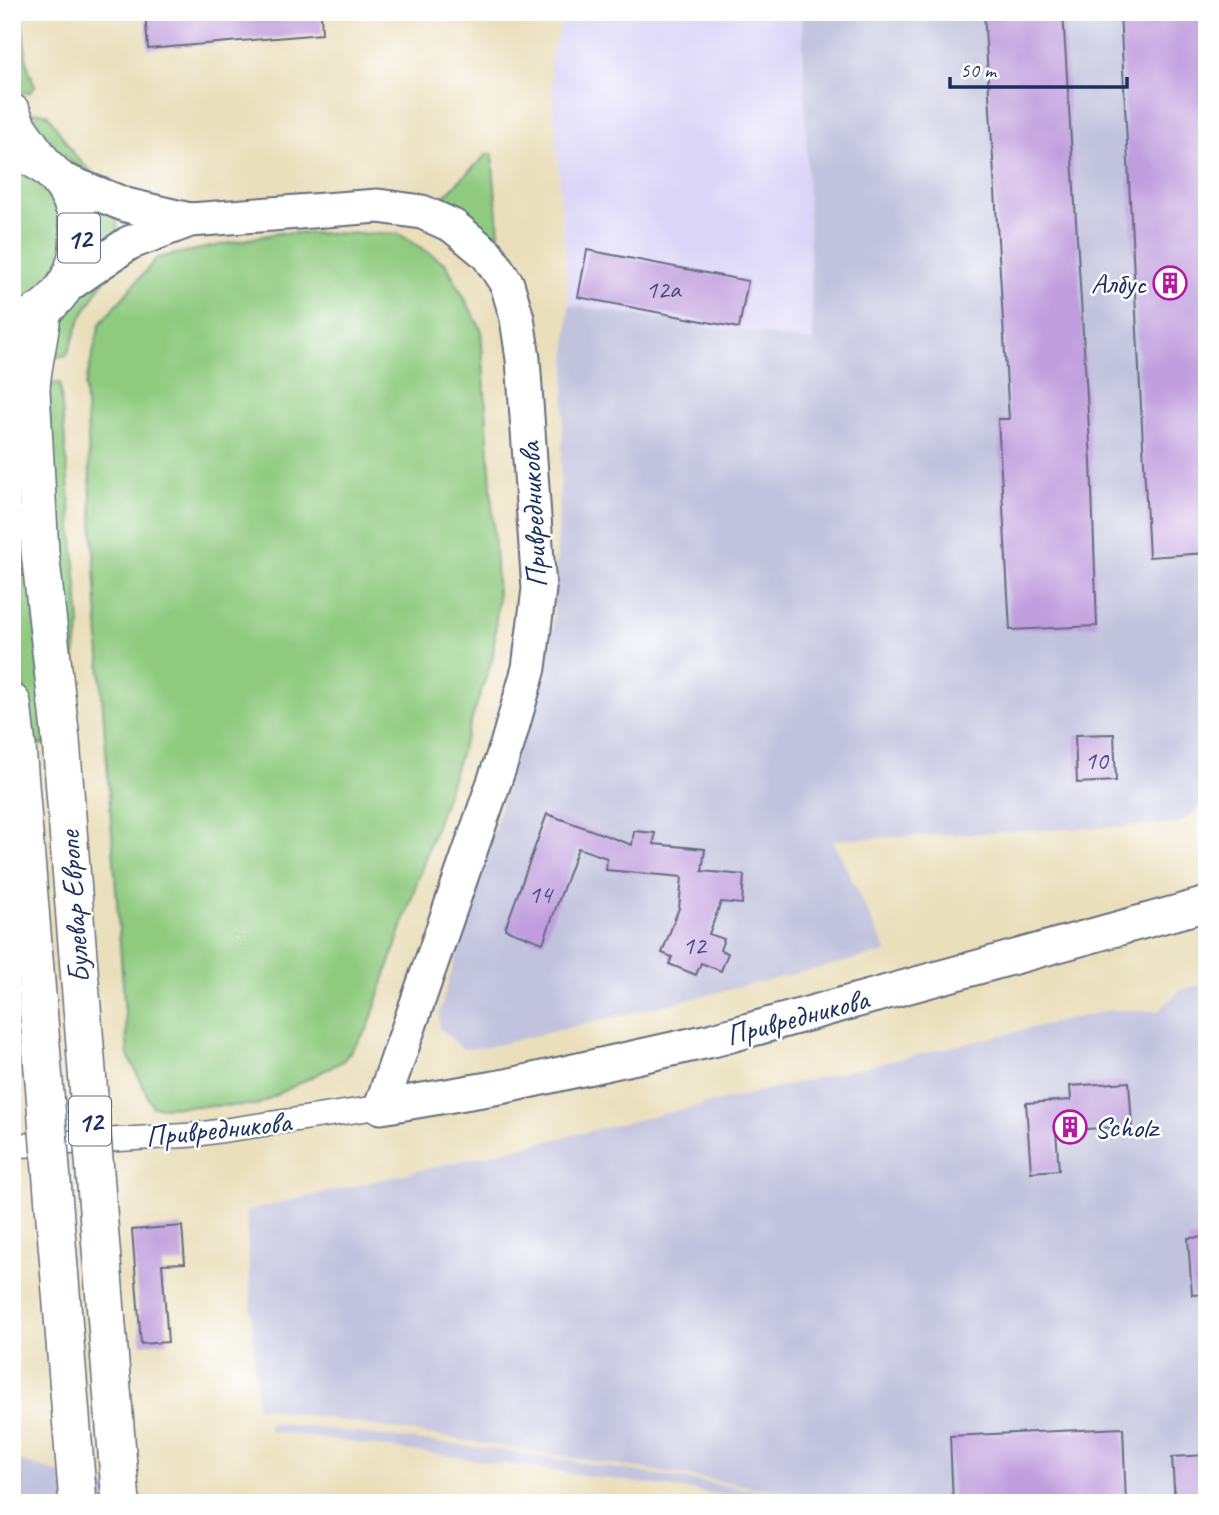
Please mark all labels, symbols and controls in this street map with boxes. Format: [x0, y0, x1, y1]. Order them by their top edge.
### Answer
scale bar [950, 46, 1126, 90]
text: 50 m [960, 57, 998, 83]
road number: 12 [58, 214, 100, 262]
place label: Албус [1091, 264, 1147, 302]
building icon: Албус [1151, 264, 1189, 302]
house number: 12a [646, 273, 682, 306]
street label: Привредникова [510, 439, 556, 589]
house number: 10 [1084, 744, 1110, 777]
street label: Булевар Европе [50, 827, 98, 984]
house number: 14 [528, 878, 554, 911]
house number: 12 [682, 929, 708, 962]
street label: Привредникова [722, 979, 874, 1054]
road number: 12 [69, 1096, 111, 1146]
street label: Привредникова [143, 1102, 294, 1156]
building icon: Scholz [1051, 1108, 1089, 1146]
place label: Scholz [1094, 1108, 1161, 1146]

